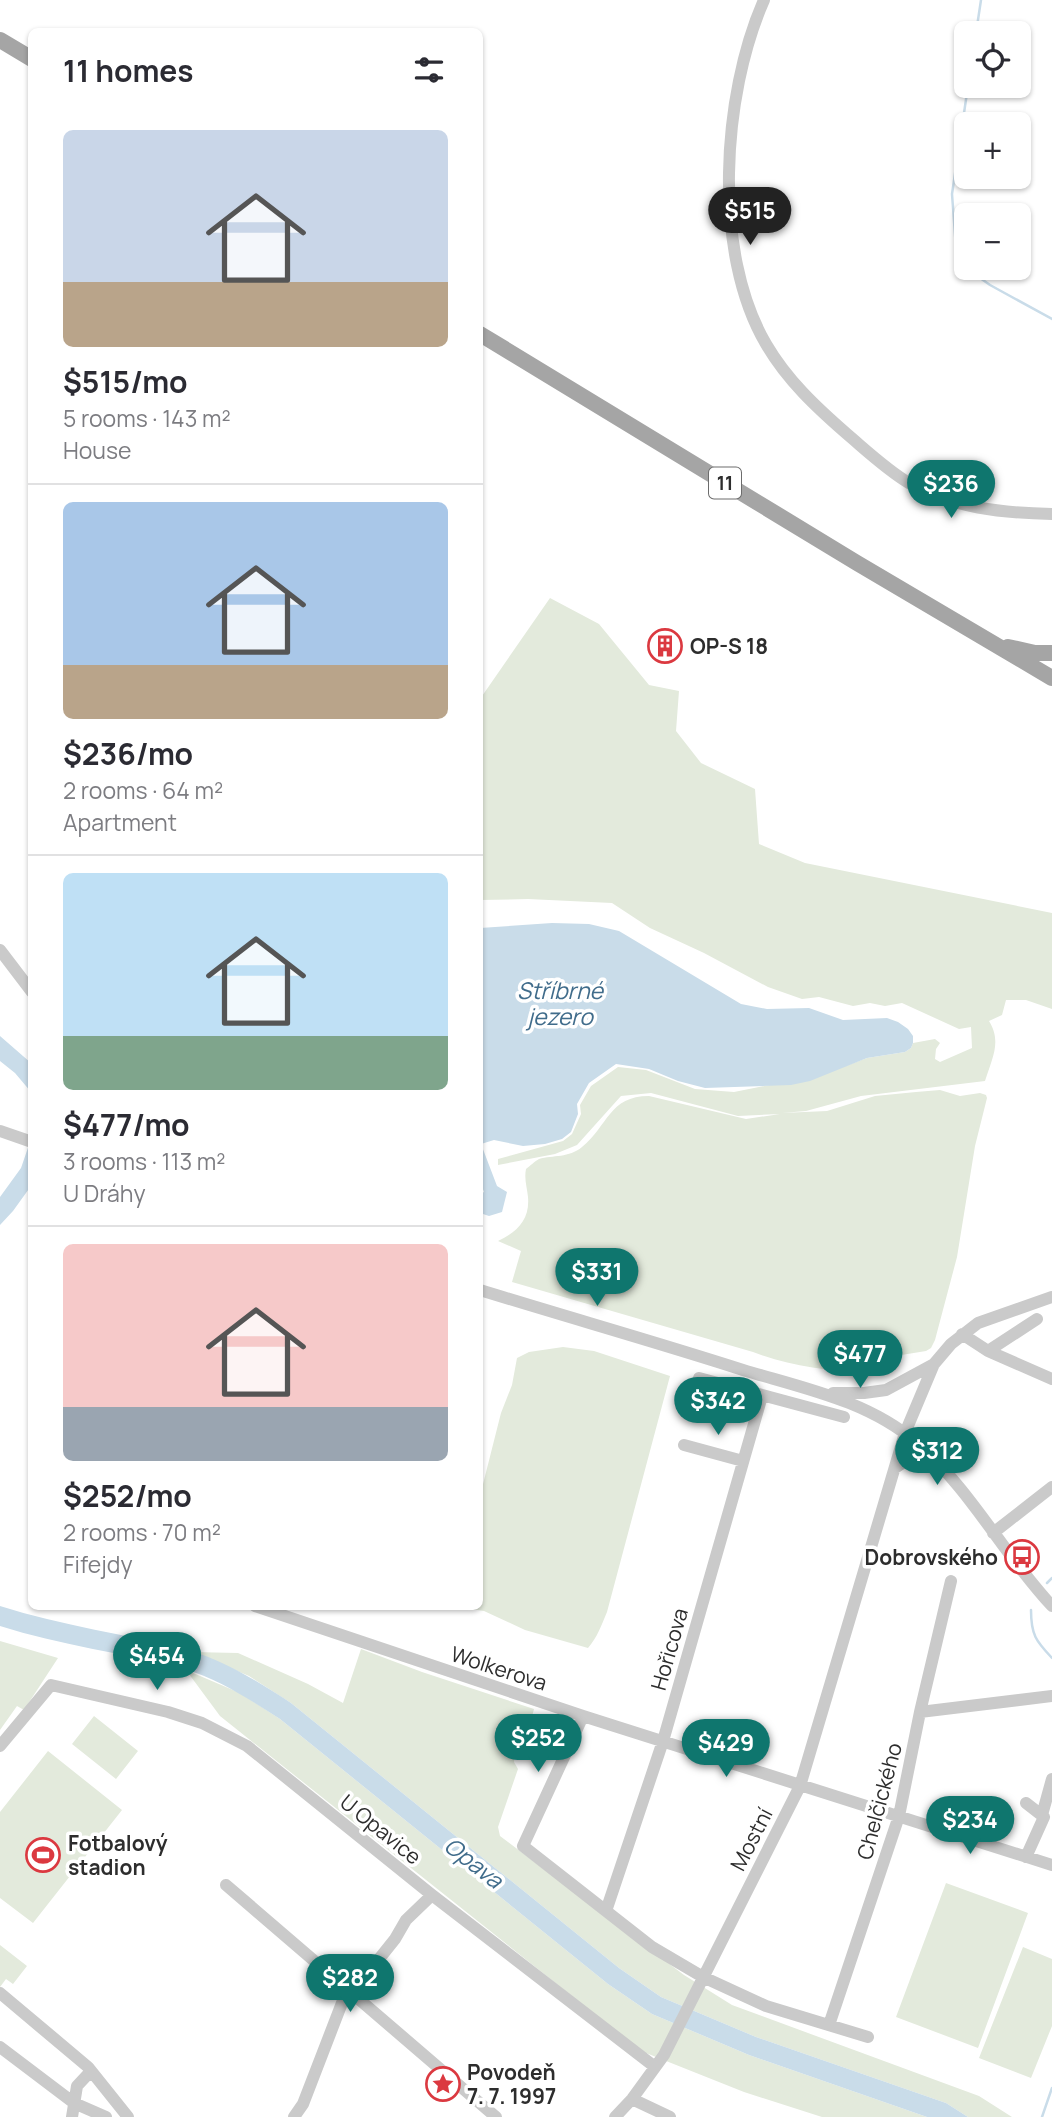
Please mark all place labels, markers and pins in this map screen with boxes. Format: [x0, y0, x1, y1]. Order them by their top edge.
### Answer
pin: $515 [709, 188, 791, 247]
pin: $236 [910, 461, 992, 520]
building icon: OP-S 18 [646, 627, 684, 665]
place label: OP-S 18 [690, 632, 768, 660]
pin: $331 [556, 1248, 638, 1308]
pin: $477 [819, 1330, 901, 1390]
pin: $342 [677, 1378, 759, 1437]
pin: $312 [896, 1428, 978, 1487]
bus stop icon: Dobrovského [1003, 1538, 1041, 1576]
place label: Dobrovského [864, 1543, 998, 1571]
pin: $454 [116, 1632, 198, 1692]
pin: $252 [497, 1714, 579, 1774]
pin: $429 [685, 1720, 767, 1779]
pin: $234 [929, 1797, 1011, 1856]
place label: Fotbalový stadion [68, 1829, 168, 1881]
sports icon: Fotbalový stadion [24, 1836, 62, 1874]
pin: $282 [309, 1954, 391, 2014]
place label: Povodeň 7. 7. 1997 [467, 2058, 556, 2110]
place icon: Povodeň 7. 7. 1997 [424, 2065, 462, 2103]

